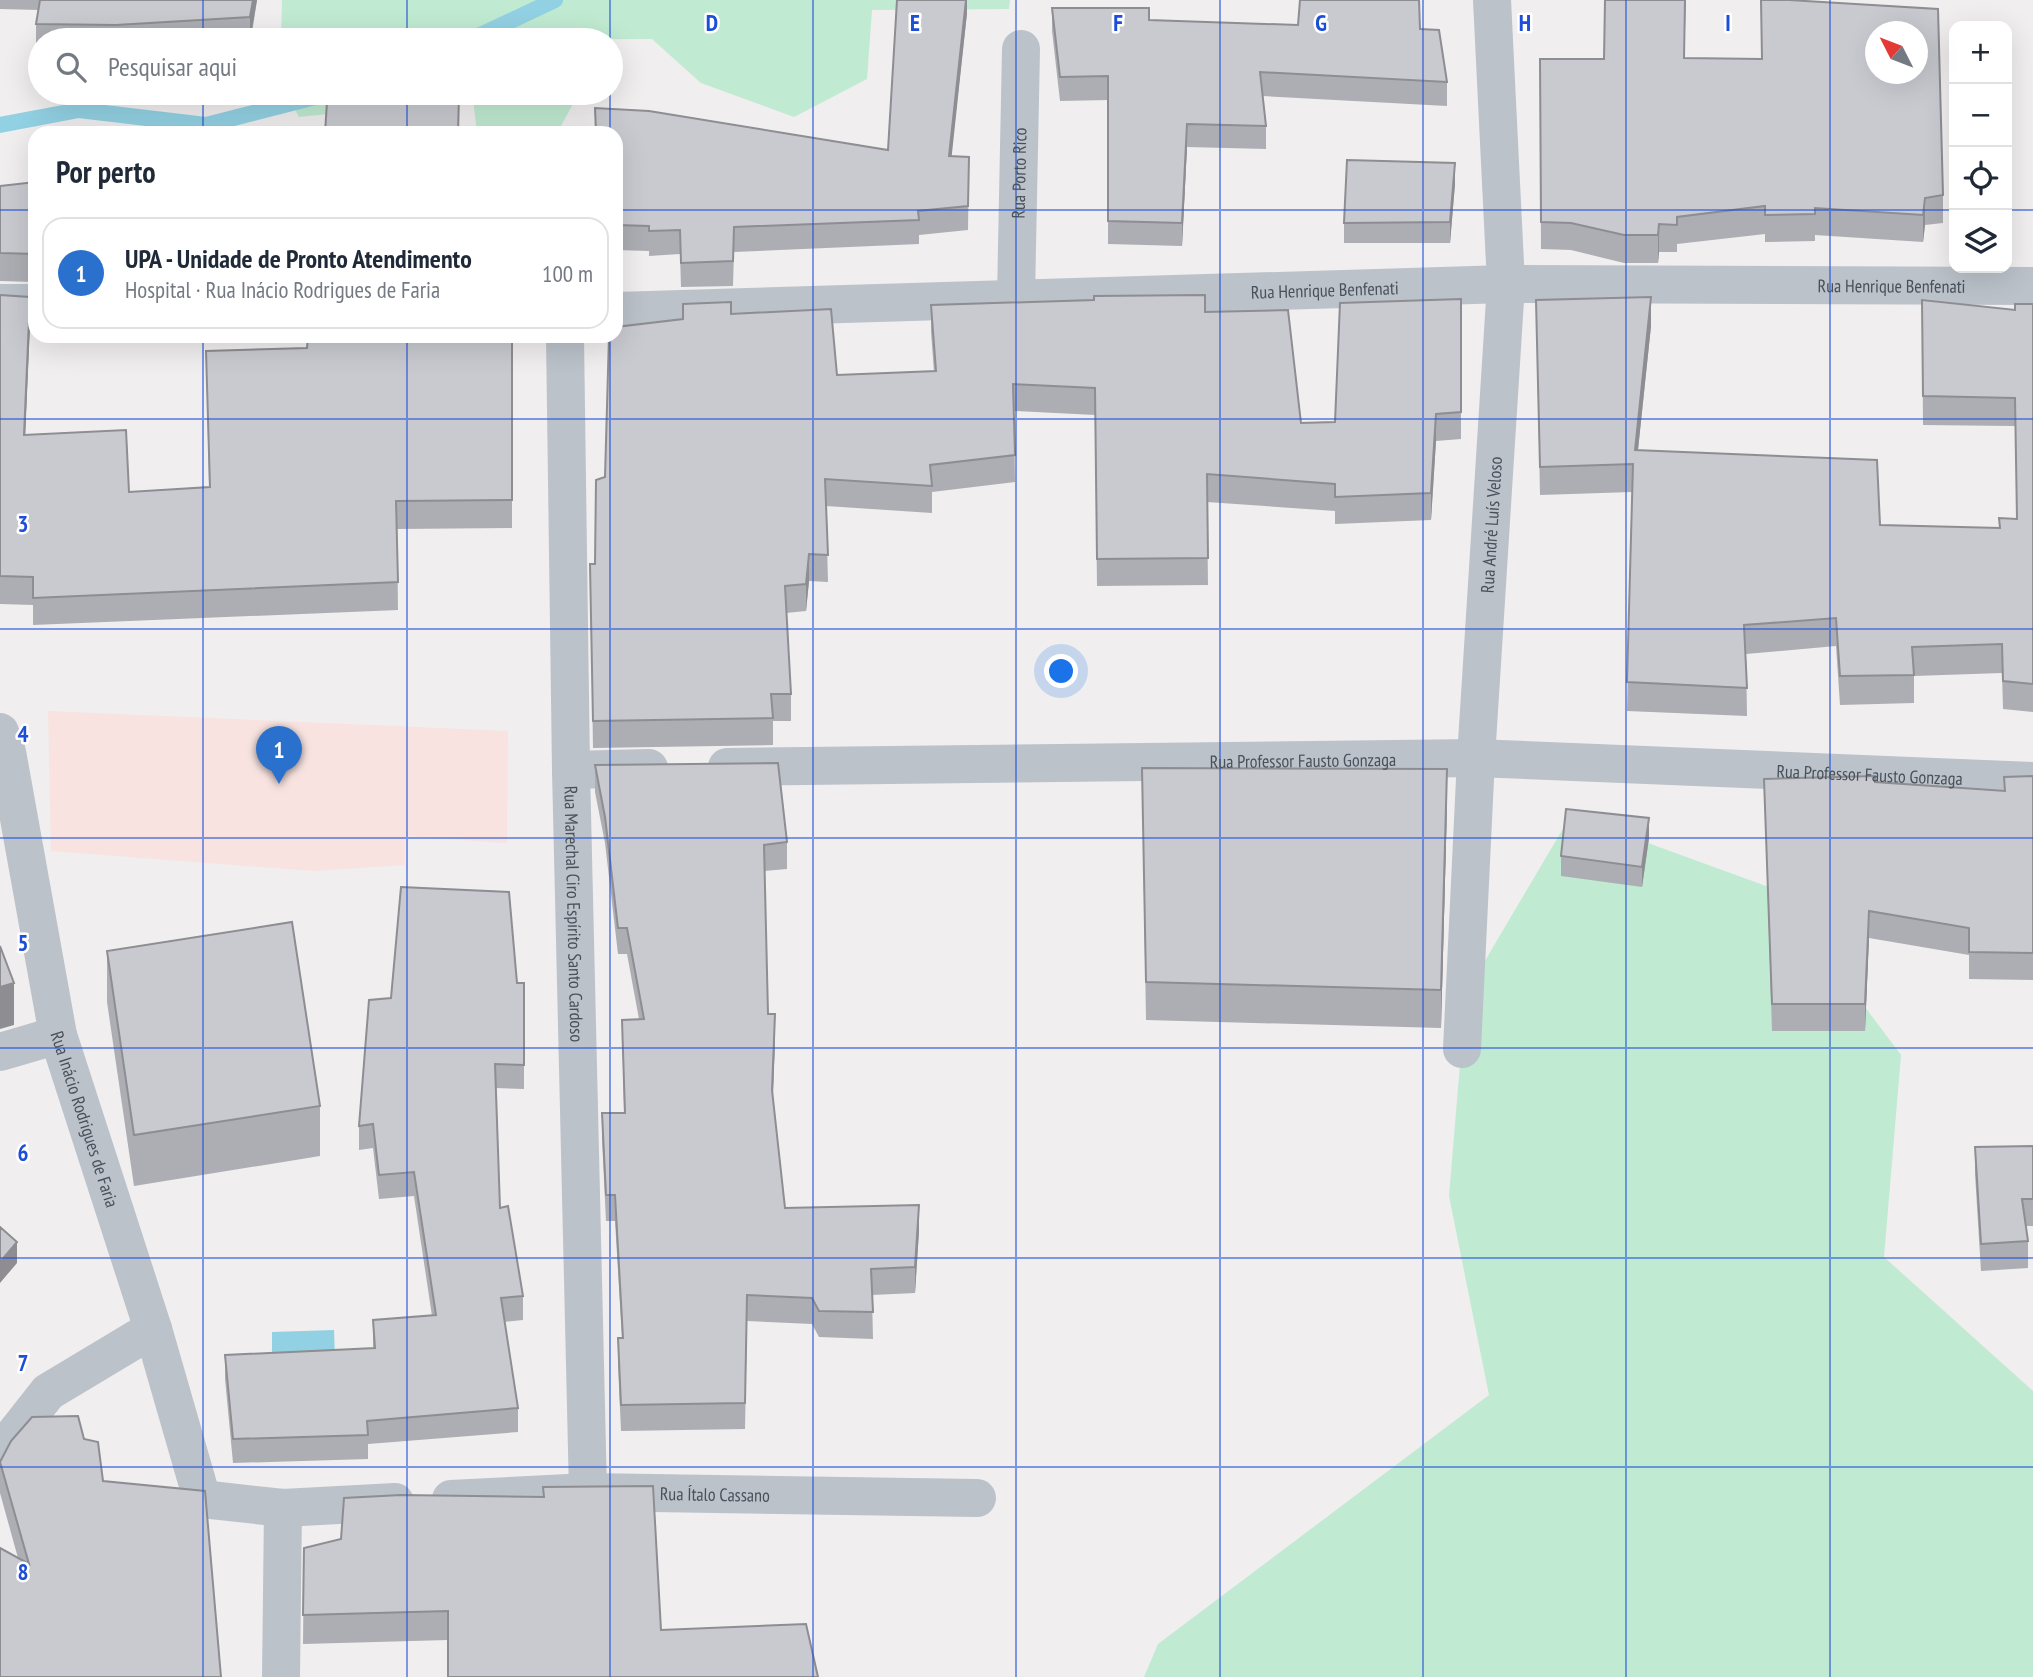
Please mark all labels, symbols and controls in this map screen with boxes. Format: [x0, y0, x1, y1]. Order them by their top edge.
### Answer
text: D [706, 8, 718, 37]
text: E [910, 8, 920, 37]
text: F [1113, 8, 1123, 37]
text: G [1315, 8, 1327, 37]
text: H [1519, 8, 1531, 37]
text: I [1725, 8, 1731, 37]
north arrow [1865, 21, 1928, 84]
map controls [1949, 21, 2012, 273]
button: + [1949, 21, 2012, 84]
search box [28, 28, 623, 105]
icon: search [52, 48, 90, 86]
text: Pesquisar aqui [108, 50, 237, 83]
button: − [1949, 84, 2012, 147]
street label: Rua Porto Rico [1006, 127, 1031, 219]
button: locate [1949, 147, 2012, 210]
text: Por perto [56, 152, 156, 191]
button: layers [1949, 210, 2012, 273]
text: UPA - Unidade de Pronto Atendimento [125, 242, 472, 275]
text: 1 [76, 259, 87, 288]
text: 100 m [542, 259, 593, 288]
street label: Rua Henrique Benfenati [1818, 274, 1966, 297]
text: Hospital · Rua Inácio Rodrigues de Faria [125, 275, 440, 304]
street label: Rua Henrique Benfenati [1250, 276, 1399, 303]
street label: Rua André Luís Veloso [1475, 456, 1507, 594]
text: 3 [18, 509, 29, 538]
your location [1044, 654, 1078, 688]
text: 4 [18, 719, 29, 748]
pin: 1 [256, 726, 302, 784]
street label: Rua Professor Fausto Gonzaga [1210, 747, 1396, 773]
street label: Rua Professor Fausto Gonzaga [1776, 759, 1963, 790]
street label: Rua Marechal Ciro Espírito Santo Cardoso [560, 785, 589, 1043]
text: 5 [18, 928, 29, 957]
street label: Rua Inácio Rodrigues de Faria [46, 1028, 124, 1210]
text: 6 [18, 1138, 29, 1167]
text: 7 [18, 1348, 29, 1377]
street label: Rua Ítalo Cassano [660, 1482, 770, 1506]
text: 8 [18, 1557, 29, 1586]

